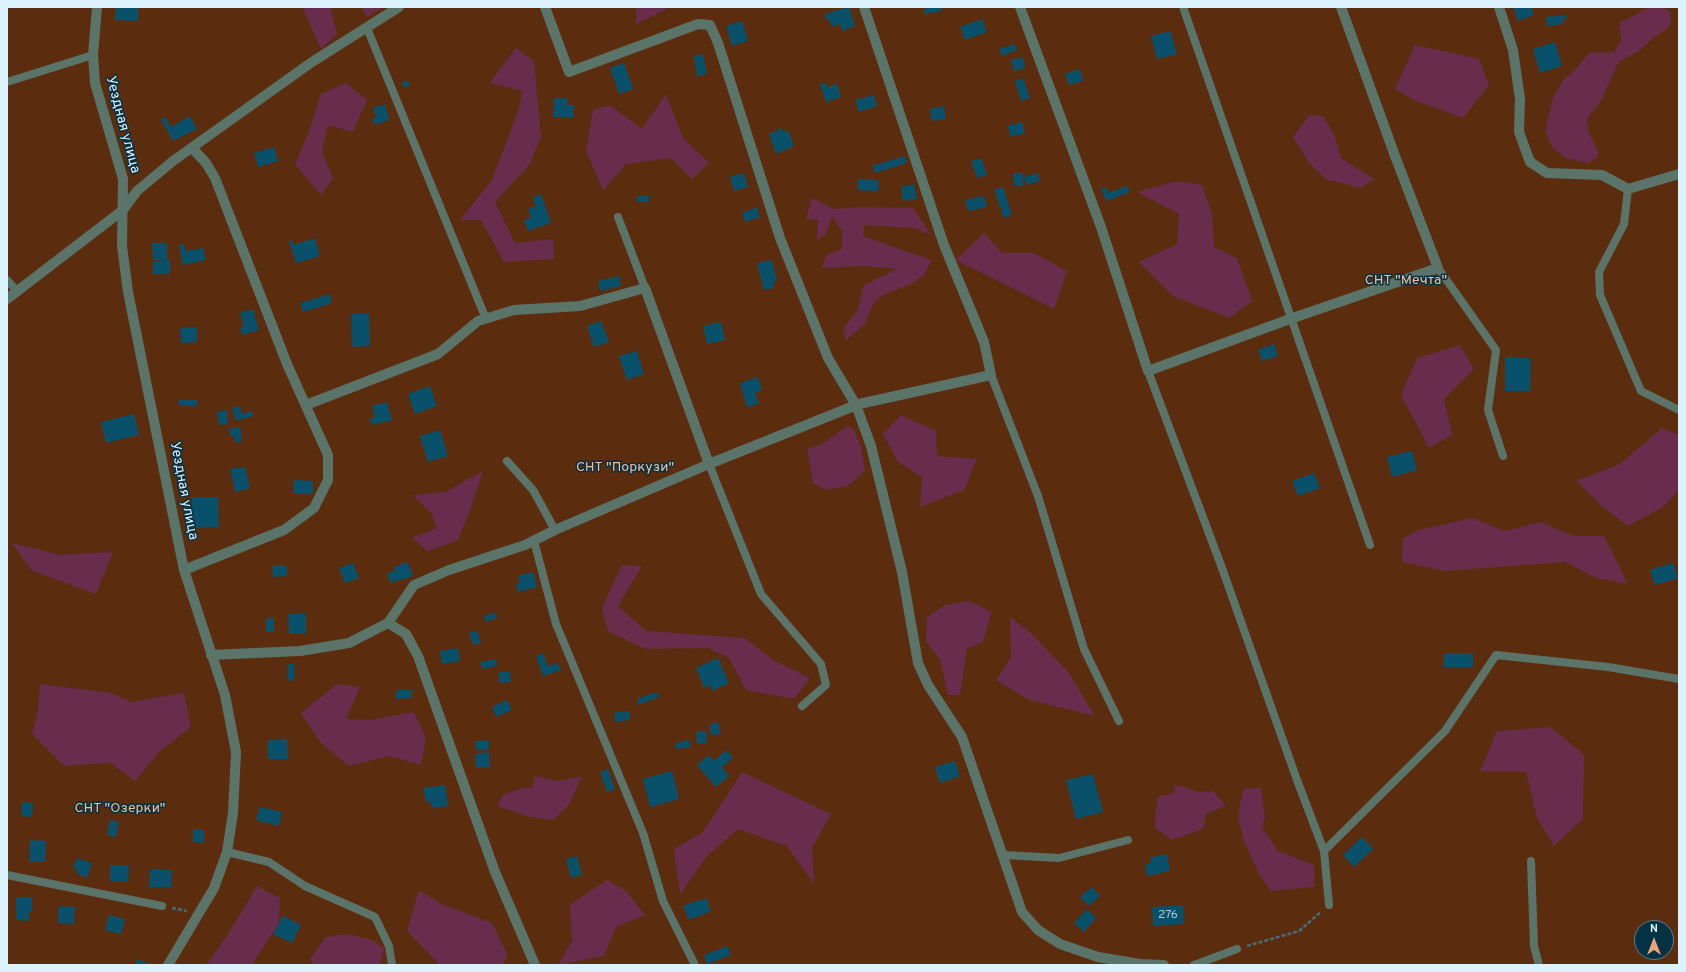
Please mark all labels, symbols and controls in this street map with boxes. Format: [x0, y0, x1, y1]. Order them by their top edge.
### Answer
street label: Уездная улица [101, 75, 143, 175]
park label: СНТ "Мечта" [1365, 273, 1447, 289]
street label: Уездная улица [165, 441, 201, 541]
park label: СНТ "Поркузи" [576, 460, 674, 476]
park label: СНТ "Озерки" [74, 801, 166, 817]
house number: 276 [1158, 909, 1178, 923]
north arrow [1634, 920, 1674, 960]
text: N [1650, 922, 1658, 936]

